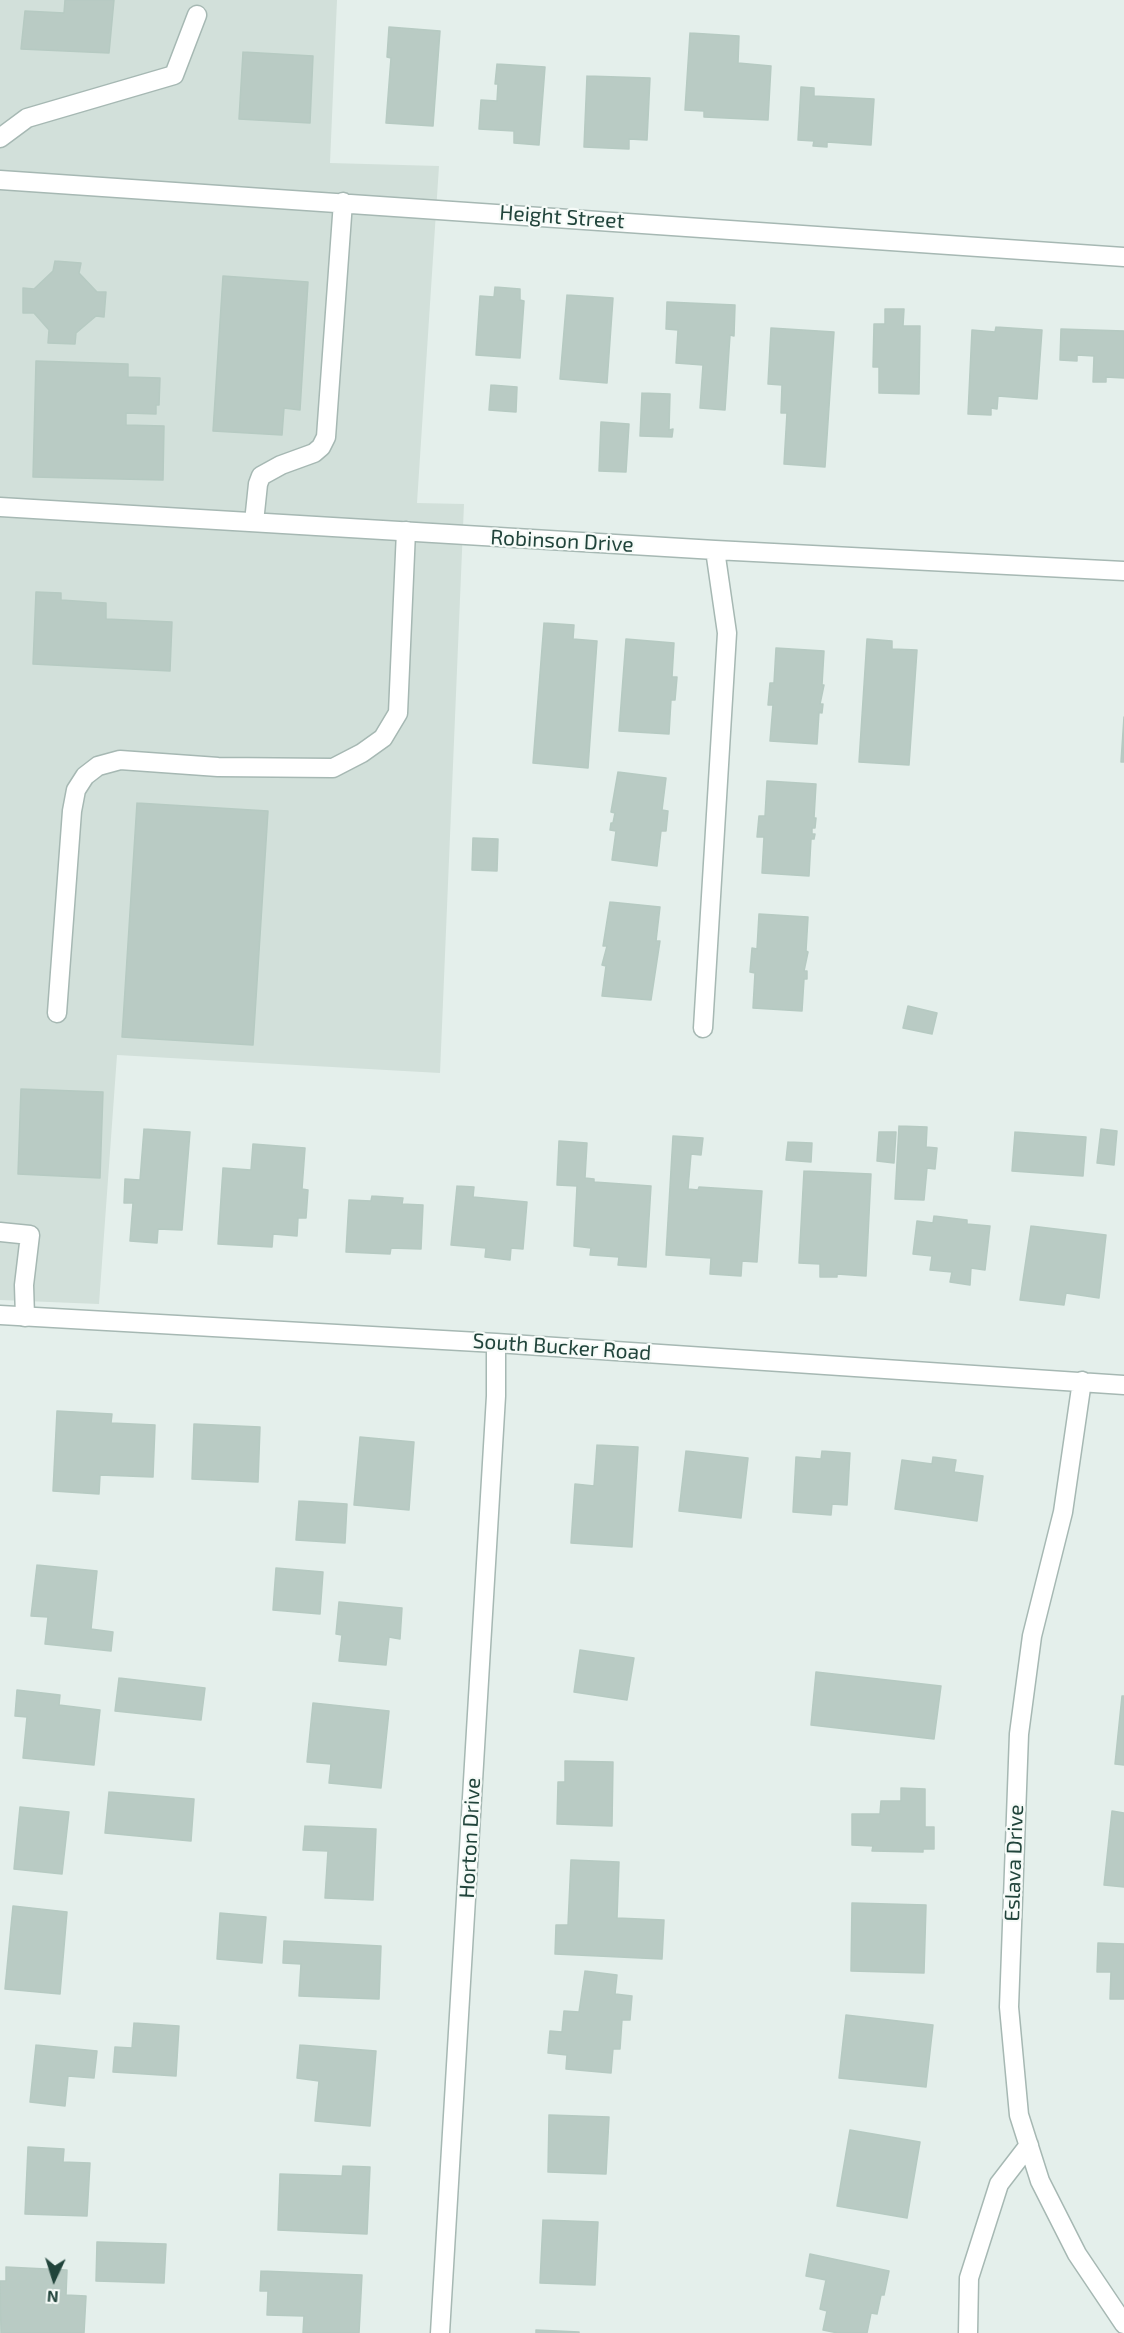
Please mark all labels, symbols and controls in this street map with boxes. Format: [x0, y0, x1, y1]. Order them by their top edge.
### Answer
street label: Height Street [499, 200, 625, 234]
street label: Robinson Drive [490, 525, 634, 557]
street label: South Bucker Road [472, 1328, 652, 1366]
street label: Horton Drive [454, 1777, 486, 1899]
street label: Eslava Drive [999, 1804, 1029, 1922]
north arrow [24, 2249, 84, 2309]
text: N [46, 2288, 59, 2307]

